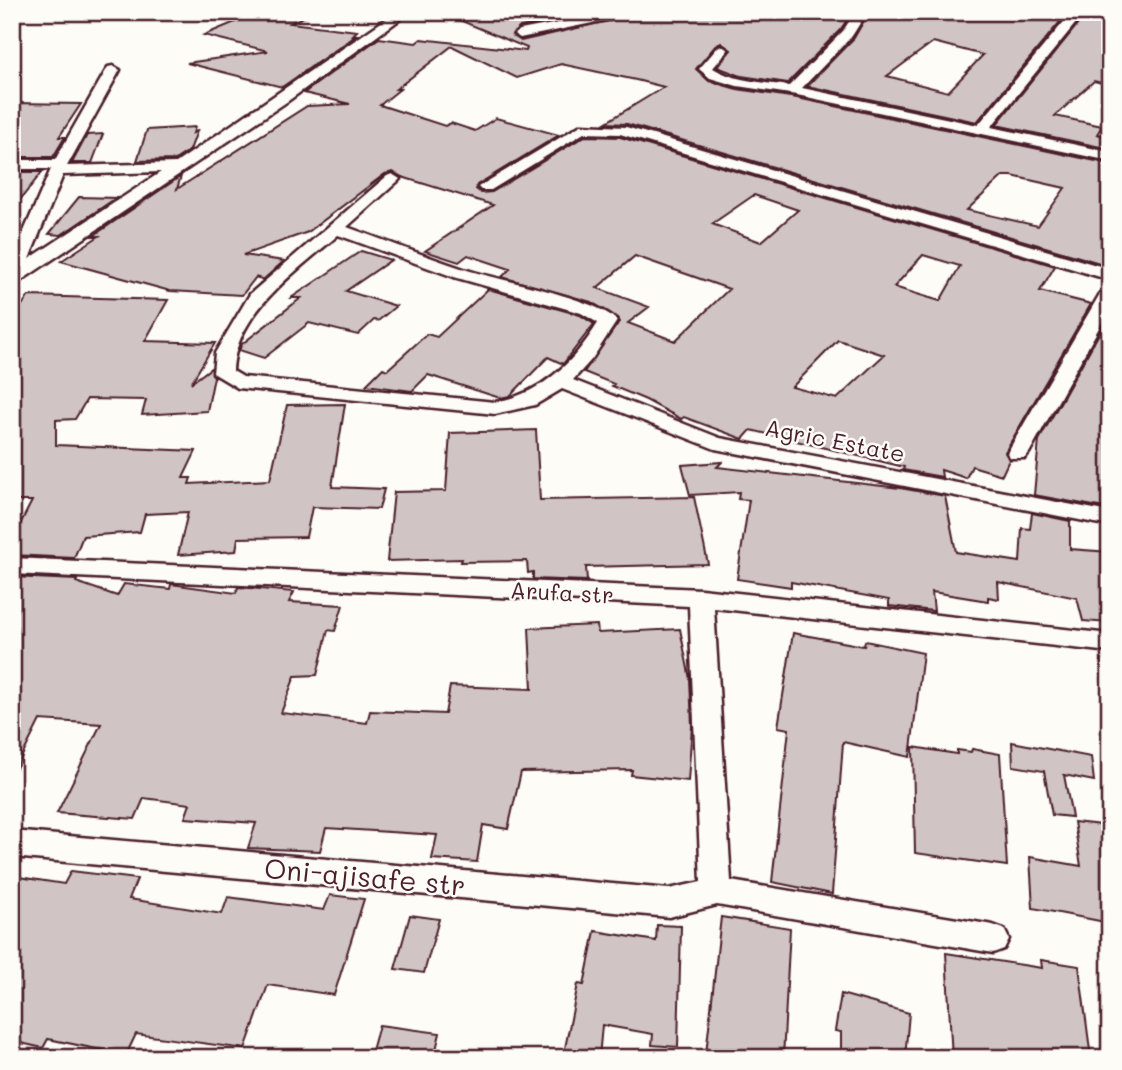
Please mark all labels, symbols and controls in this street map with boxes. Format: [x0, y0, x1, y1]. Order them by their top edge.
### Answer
street label: Agric Estate [762, 412, 908, 468]
street label: Arufa str [510, 574, 614, 610]
street label: Oni-ajisafe str [263, 849, 467, 903]

